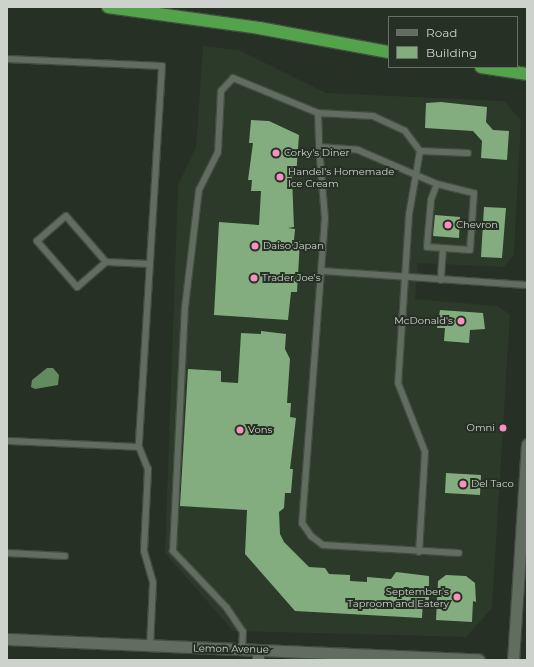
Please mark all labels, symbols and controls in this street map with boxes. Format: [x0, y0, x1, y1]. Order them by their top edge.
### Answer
legend [388, 16, 518, 68]
text: Road [426, 25, 457, 40]
text: Building [426, 45, 477, 60]
place label: Corky's Diner [284, 147, 349, 159]
marker: Corky's Diner [271, 148, 281, 158]
place label: Handel's Homemade Ice Cream [288, 165, 394, 188]
marker: Handel's Homemade Ice Cream [275, 172, 285, 182]
place label: Chevron [456, 219, 498, 231]
marker: Chevron [443, 220, 453, 230]
place label: Daiso Japan [263, 240, 324, 252]
marker: Daiso Japan [250, 241, 260, 251]
place label: Trader Joe's [262, 272, 321, 284]
marker: Trader Joe's [249, 273, 259, 283]
place label: McDonald's [394, 315, 453, 327]
marker: McDonald's [456, 316, 466, 326]
place label: Omni [467, 422, 495, 434]
marker: Omni [498, 423, 508, 433]
place label: Vons [248, 424, 272, 436]
marker: Vons [235, 425, 245, 435]
place label: Del Taco [471, 478, 514, 490]
marker: Del Taco [458, 479, 468, 489]
place label: September's Taproom and Eatery [347, 585, 449, 608]
marker: September's Taproom and Eatery [452, 592, 462, 602]
street label: Lemon Avenue [193, 642, 269, 656]

